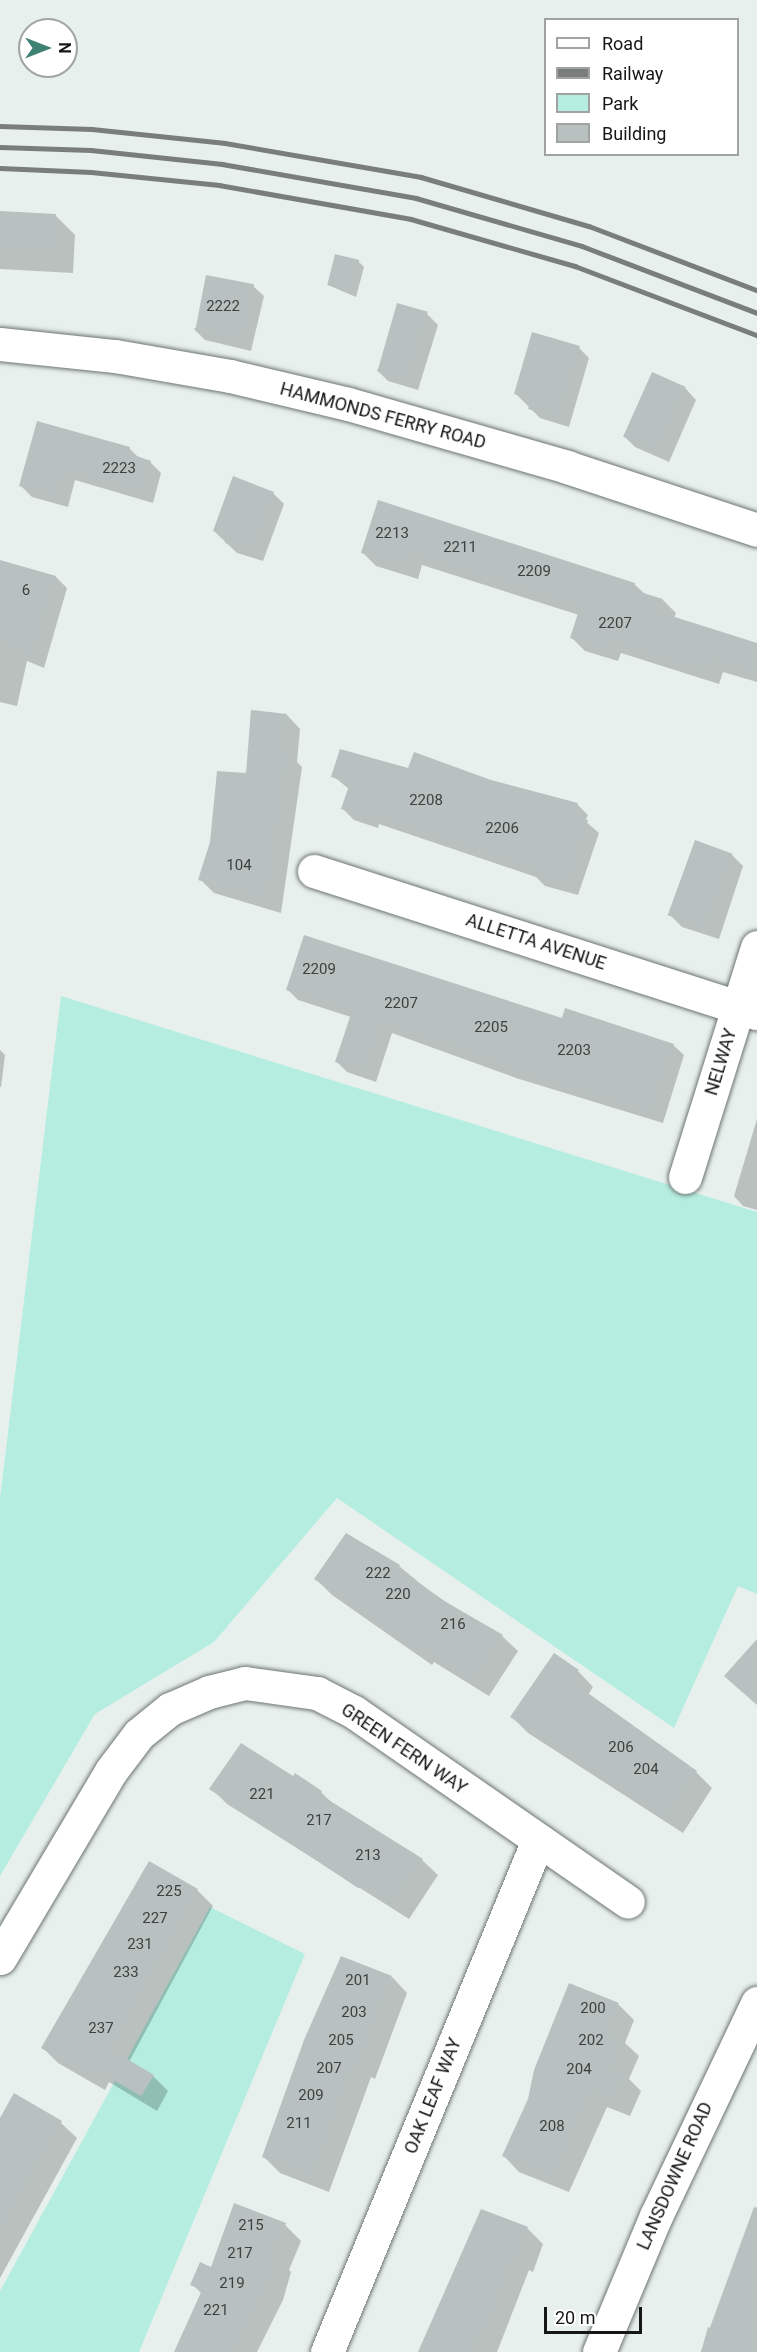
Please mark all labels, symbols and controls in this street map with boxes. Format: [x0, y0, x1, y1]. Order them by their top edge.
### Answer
north arrow [18, 18, 78, 78]
legend [544, 18, 739, 156]
text: Road [602, 33, 643, 54]
text: N [55, 42, 74, 54]
text: Railway [602, 63, 663, 84]
text: Park [602, 93, 638, 114]
text: Building [602, 123, 666, 144]
house number: 2222 [206, 298, 240, 316]
street label: HAMMONDS FERRY ROAD [278, 378, 488, 454]
house number: 2223 [102, 460, 136, 478]
house number: 2213 [375, 525, 409, 543]
house number: 2211 [443, 539, 477, 557]
house number: 2209 [517, 563, 551, 581]
house number: 6 [22, 582, 30, 600]
house number: 2207 [598, 615, 632, 633]
house number: 2208 [409, 792, 443, 810]
house number: 2206 [485, 820, 519, 838]
house number: 104 [226, 857, 252, 875]
street label: ALLETTA AVENUE [463, 909, 609, 975]
house number: 2209 [302, 961, 336, 979]
house number: 2207 [384, 995, 418, 1013]
house number: 2205 [474, 1019, 508, 1037]
street label: NELWAY [701, 1026, 741, 1098]
house number: 2203 [557, 1042, 591, 1060]
house number: 222 [365, 1565, 391, 1583]
house number: 220 [385, 1586, 411, 1604]
house number: 216 [440, 1616, 466, 1634]
street label: GREEN FERN WAY [337, 1699, 471, 1799]
house number: 206 [608, 1739, 634, 1757]
house number: 204 [633, 1761, 659, 1779]
house number: 221 [249, 1786, 275, 1804]
house number: 217 [306, 1812, 332, 1830]
house number: 213 [355, 1847, 381, 1865]
house number: 225 [156, 1883, 182, 1901]
house number: 227 [142, 1910, 168, 1928]
house number: 231 [127, 1936, 153, 1954]
house number: 233 [113, 1964, 139, 1982]
house number: 201 [345, 1972, 371, 1990]
house number: 200 [580, 2000, 606, 2018]
house number: 203 [341, 2004, 367, 2022]
house number: 237 [88, 2020, 114, 2038]
house number: 205 [328, 2032, 354, 2050]
house number: 202 [578, 2032, 604, 2050]
street label: OAK LEAF WAY [400, 2035, 466, 2157]
house number: 207 [316, 2060, 342, 2078]
house number: 204 [566, 2061, 592, 2079]
house number: 209 [298, 2087, 324, 2105]
street label: LANSDOWNE ROAD [633, 2099, 717, 2253]
house number: 211 [286, 2115, 312, 2133]
house number: 208 [539, 2118, 565, 2136]
house number: 215 [238, 2217, 264, 2235]
house number: 217 [227, 2245, 253, 2263]
house number: 219 [219, 2275, 245, 2293]
scale bar [547, 2295, 644, 2333]
house number: 221 [203, 2302, 229, 2320]
text: 20 m [555, 2307, 595, 2328]

